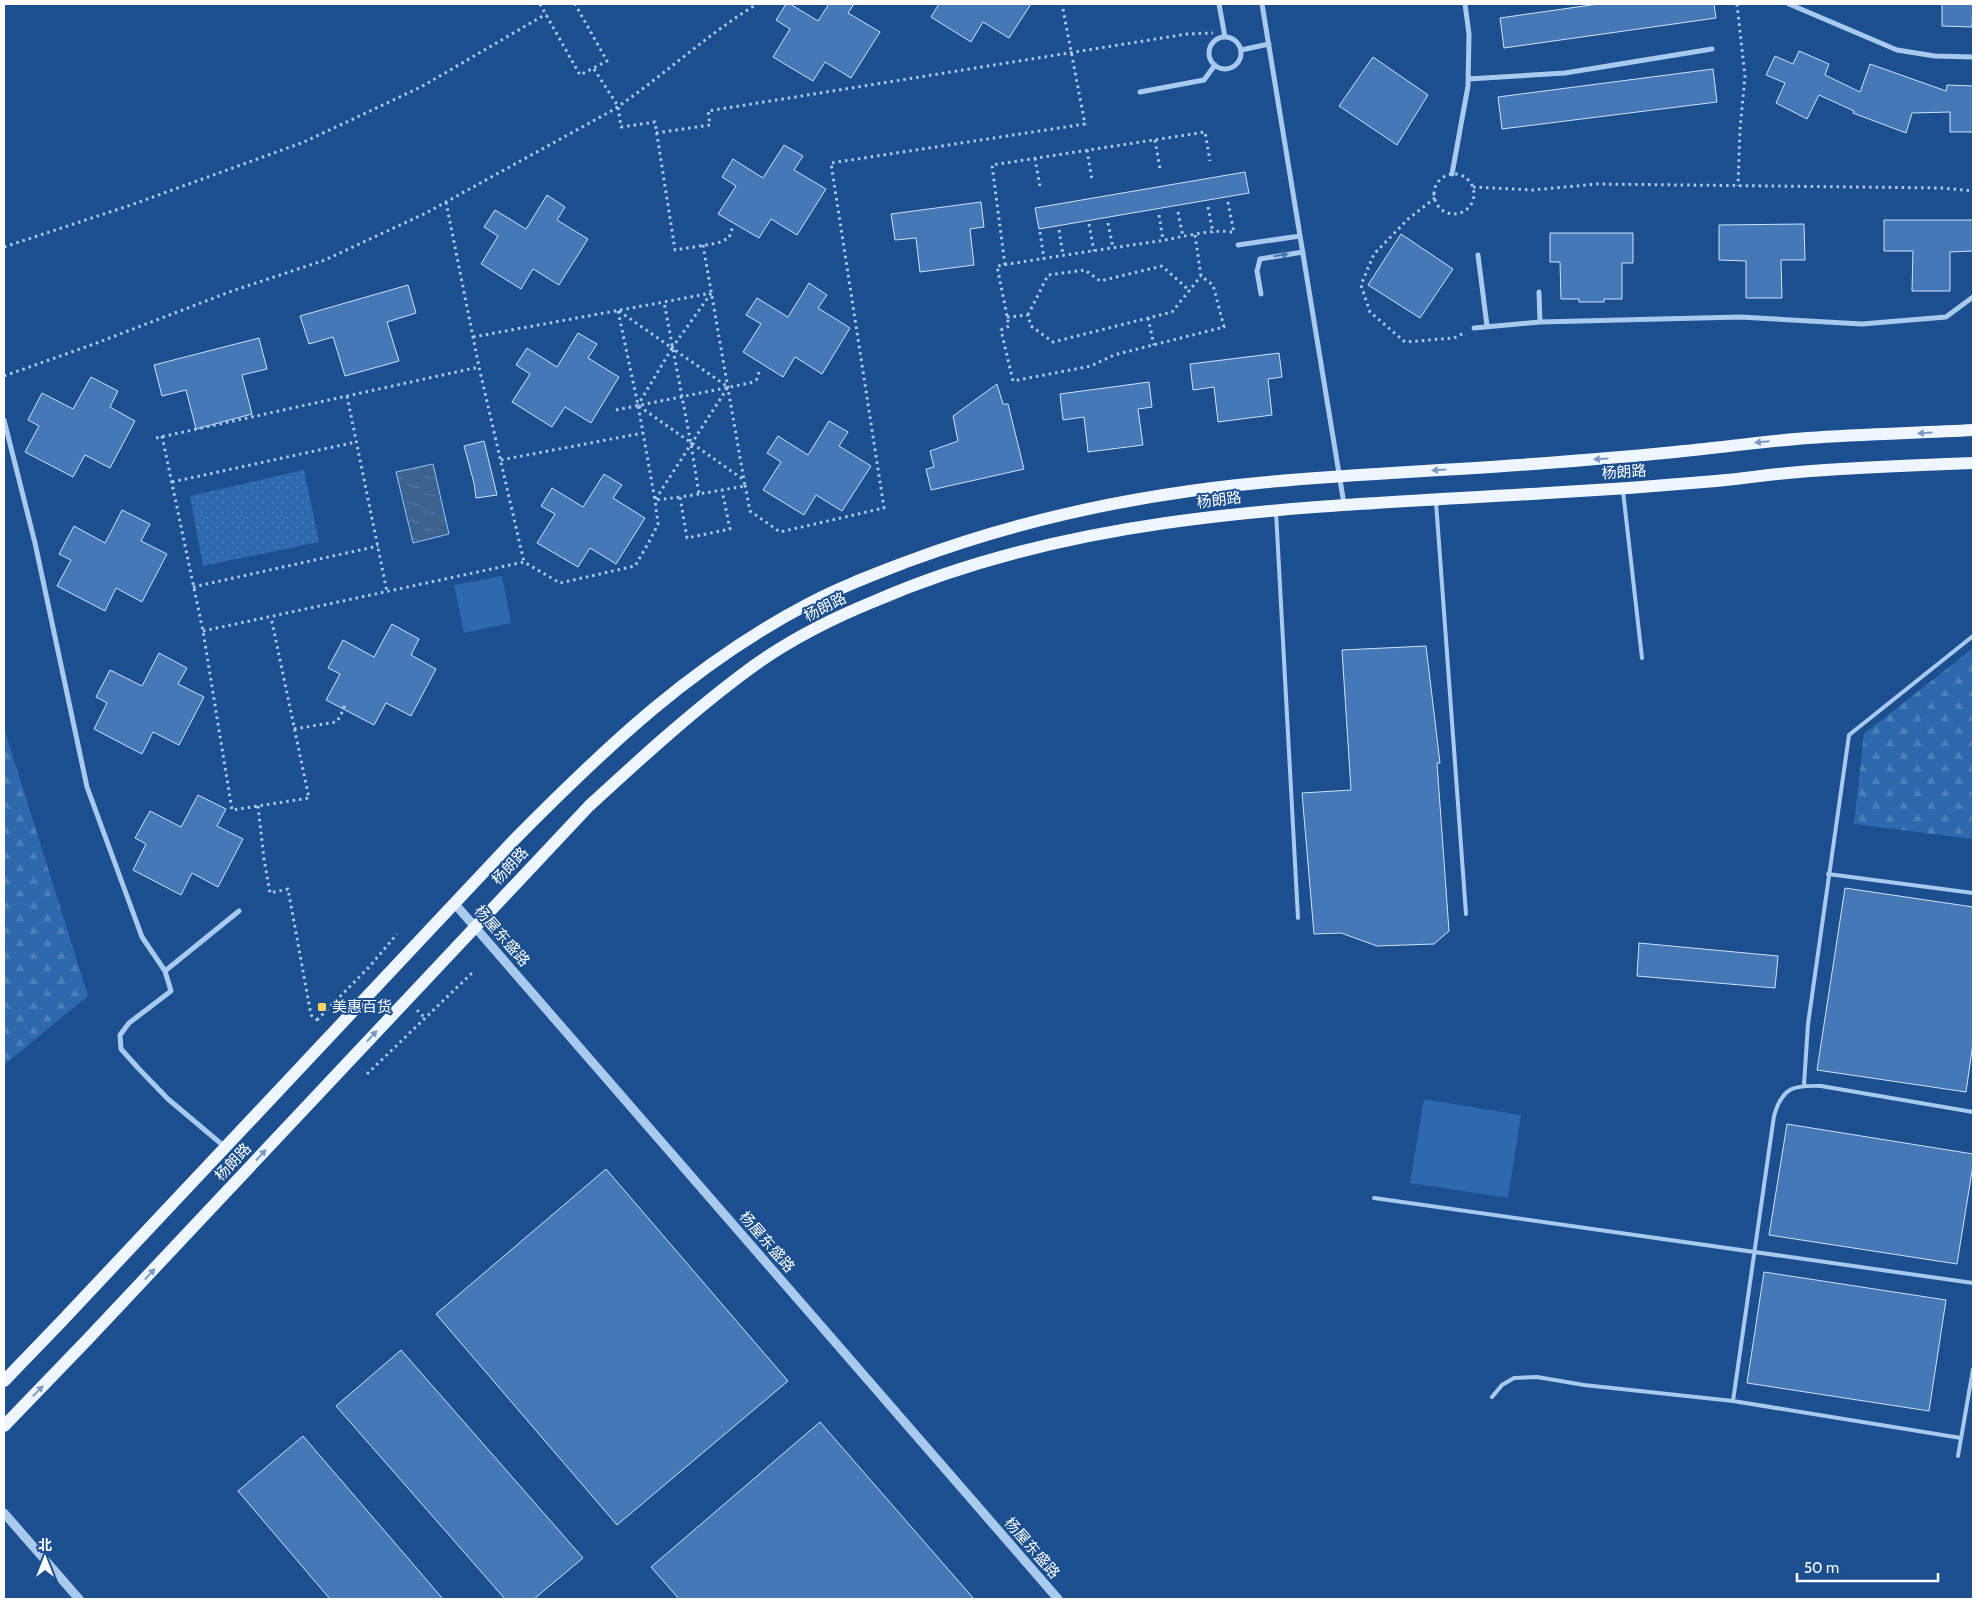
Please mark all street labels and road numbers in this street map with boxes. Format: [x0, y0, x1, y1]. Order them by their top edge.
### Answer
street label: 杨朗路 [1601, 461, 1647, 483]
street label: 杨朗路 [1196, 488, 1242, 512]
street label: 杨朗路 [801, 589, 849, 625]
street label: 杨朗路 [488, 843, 532, 889]
street label: 杨屋东盛路 [471, 902, 533, 970]
street label: 杨朗路 [211, 1139, 255, 1185]
street label: 杨屋东盛路 [736, 1208, 798, 1276]
street label: 杨屋东盛路 [1001, 1514, 1063, 1582]

